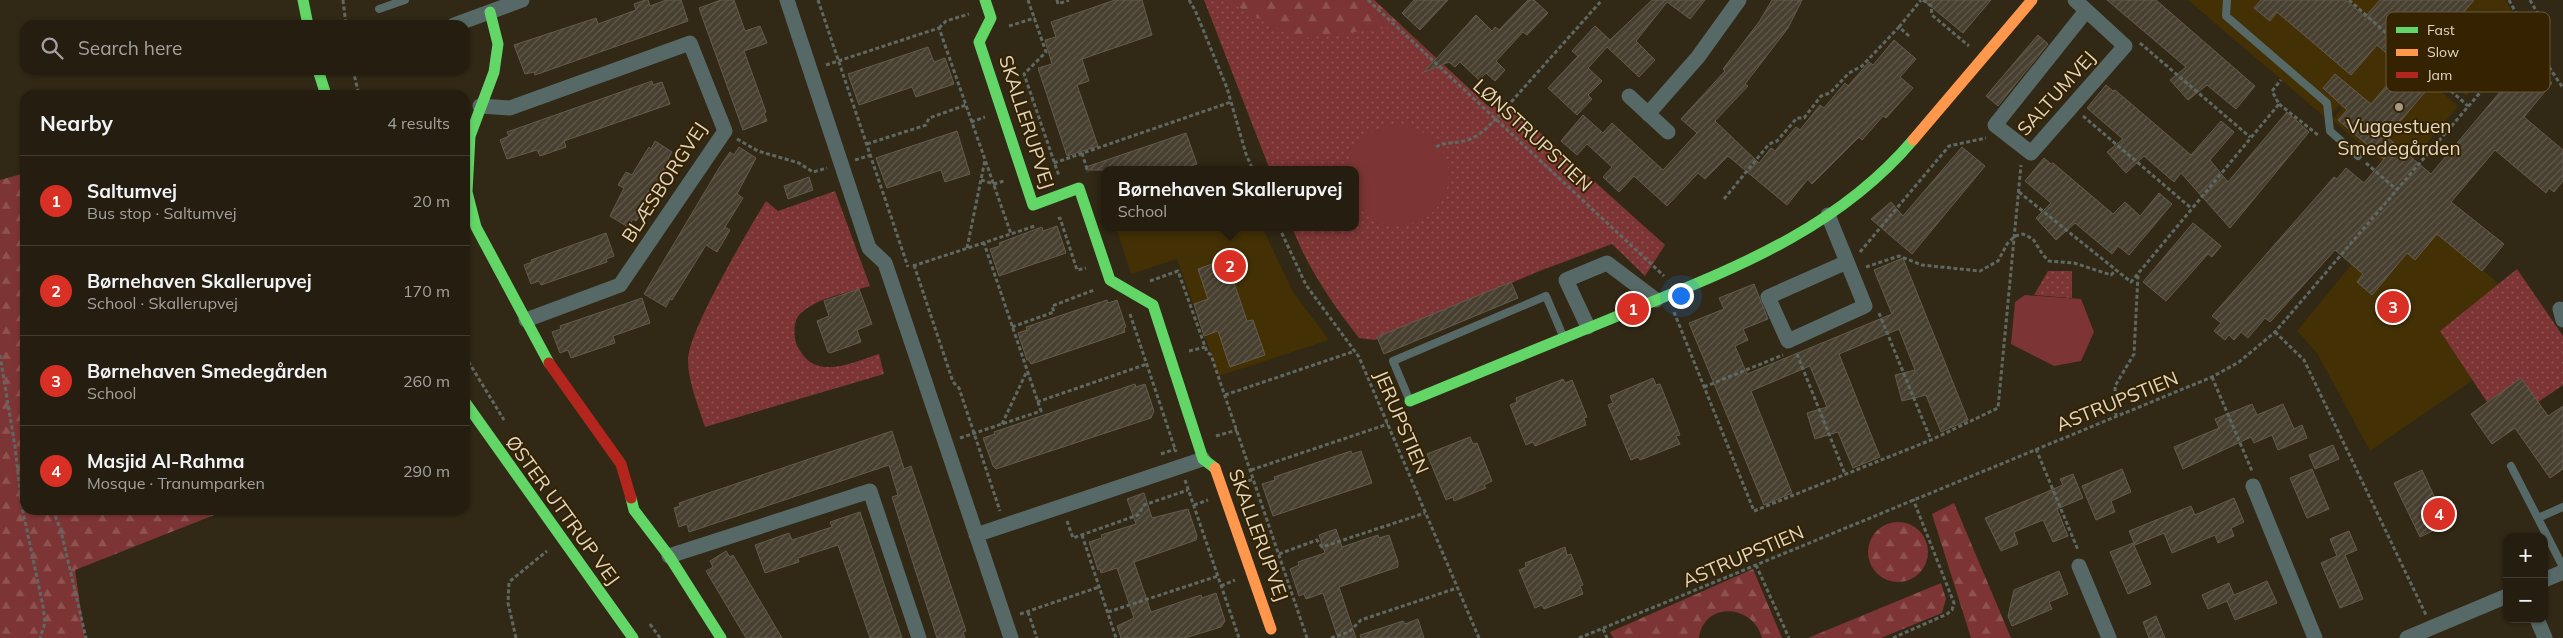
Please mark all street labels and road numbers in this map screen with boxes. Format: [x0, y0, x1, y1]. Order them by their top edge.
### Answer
street label: SALTUMVEJ [2012, 46, 2100, 140]
street label: SKALLERUPVEJ [994, 52, 1060, 192]
street label: LØNSTRUPSTIEN [1468, 74, 1598, 196]
street label: BLÆSBORGVEJ [616, 117, 712, 247]
street label: ASTRUPSTIEN [2052, 366, 2182, 436]
street label: JERUPSTIEN [1369, 367, 1435, 477]
street label: ØSTER UTTRUP VEJ [501, 430, 625, 590]
street label: SKALLERUPVEJ [1224, 465, 1294, 605]
street label: ASTRUPSTIEN [1679, 520, 1807, 592]

